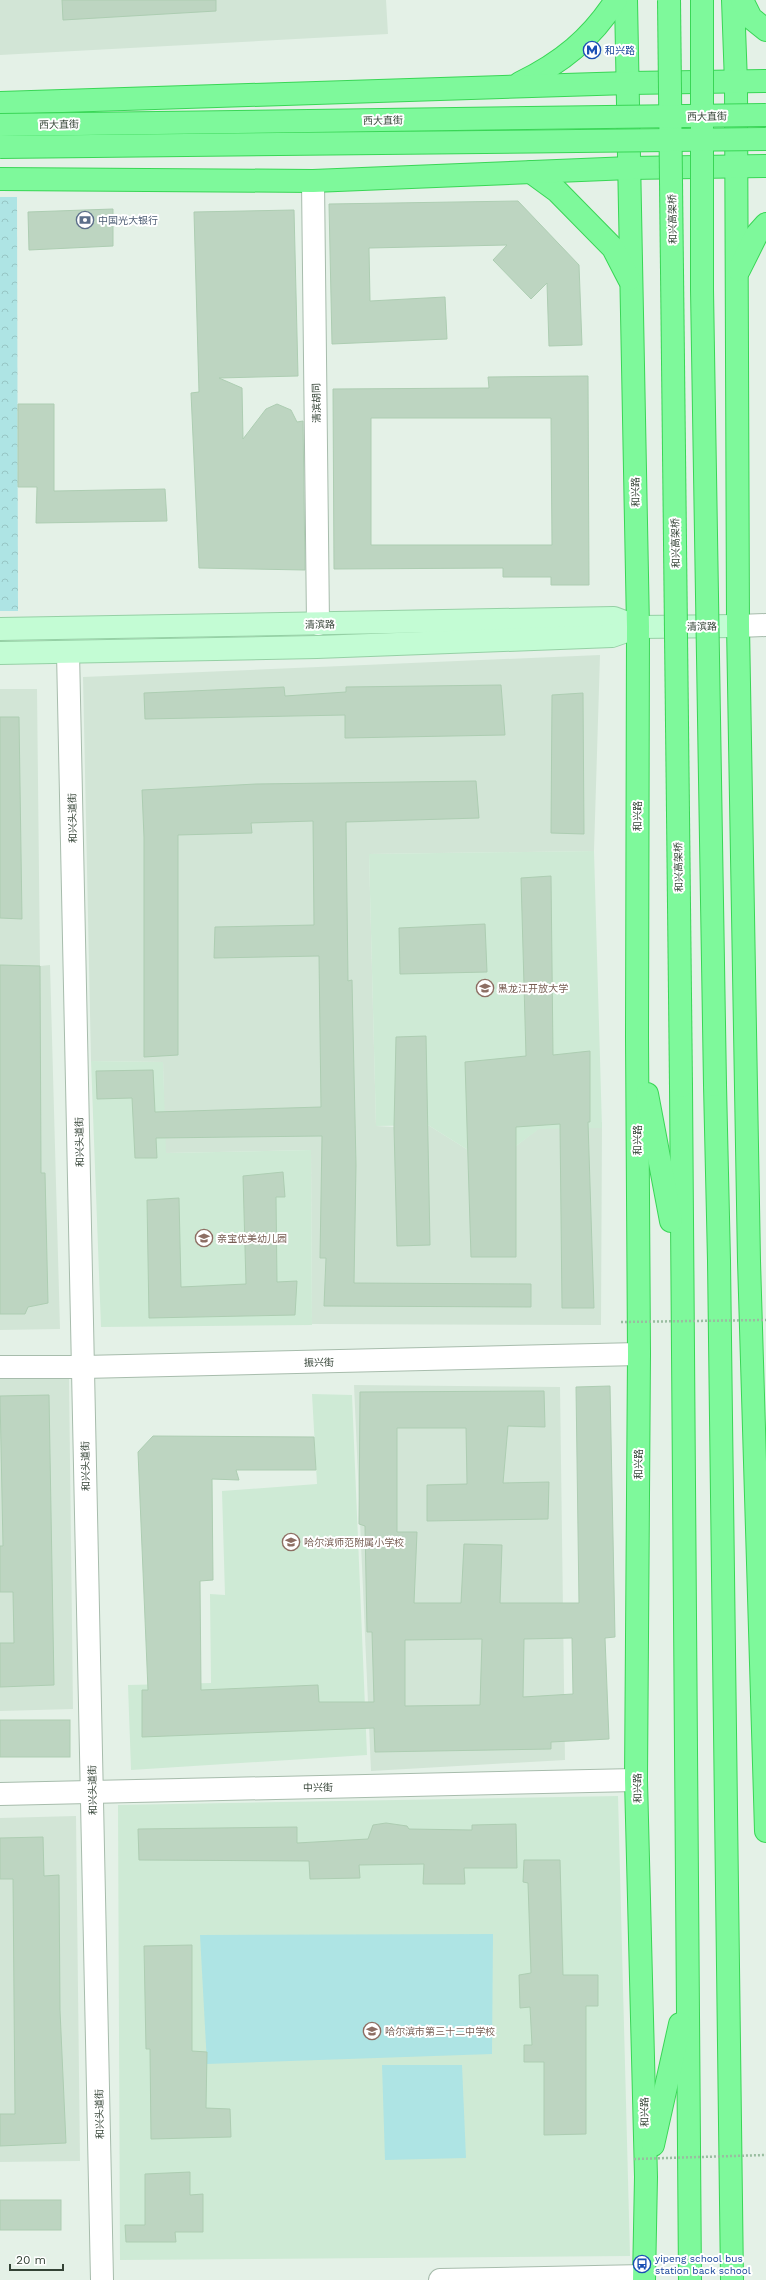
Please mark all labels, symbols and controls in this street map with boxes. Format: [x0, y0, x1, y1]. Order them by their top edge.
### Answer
metro station icon: 和兴路 [582, 40, 602, 60]
place label: 和兴路 [605, 45, 635, 56]
street label: 西大直街 [687, 111, 727, 122]
street label: 西大直街 [363, 115, 403, 126]
street label: 西大直街 [39, 119, 79, 130]
street label: 和兴高架桥 [667, 194, 678, 244]
bank icon: 中国光大银行 [75, 210, 95, 230]
place label: 中国光大银行 [98, 215, 158, 226]
street label: 清滨胡同 [311, 383, 322, 423]
street label: 和兴路 [630, 477, 641, 507]
street label: 和兴高架桥 [670, 518, 681, 568]
street label: 清滨路 [305, 619, 335, 630]
street label: 清滨路 [687, 621, 717, 632]
street label: 和兴头道街 [67, 793, 78, 843]
street label: 和兴路 [632, 801, 643, 831]
street label: 和兴高架桥 [673, 842, 684, 892]
school or university icon: 黑龙江开放大学 [475, 978, 495, 998]
place label: 黑龙江开放大学 [498, 983, 568, 994]
street label: 和兴头道街 [74, 1117, 85, 1167]
street label: 和兴路 [632, 1125, 643, 1155]
school or university icon: 亲宝优美幼儿园 [194, 1228, 214, 1248]
place label: 亲宝优美幼儿园 [217, 1233, 287, 1244]
street label: 振兴街 [304, 1357, 334, 1368]
street label: 和兴头道街 [80, 1441, 91, 1491]
street label: 和兴路 [633, 1449, 644, 1479]
school or university icon: 哈尔滨师范附属小学校 [281, 1532, 301, 1552]
place label: 哈尔滨师范附属小学校 [304, 1537, 404, 1548]
street label: 和兴头道街 [87, 1765, 98, 1815]
street label: 和兴路 [632, 1773, 643, 1803]
street label: 中兴街 [303, 1782, 333, 1793]
school or university icon: 哈尔滨市第三十二中学校 [362, 2021, 382, 2041]
place label: 哈尔滨市第三十二中学校 [385, 2026, 495, 2037]
street label: 和兴头道街 [94, 2089, 105, 2139]
street label: 和兴路 [639, 2097, 650, 2127]
scale bar [10, 2246, 63, 2272]
text: 20 m [16, 2253, 46, 2267]
place label: yipeng school bus station back school [655, 2253, 751, 2276]
bus stop icon: yipeng school bus station back school [632, 2254, 652, 2274]

